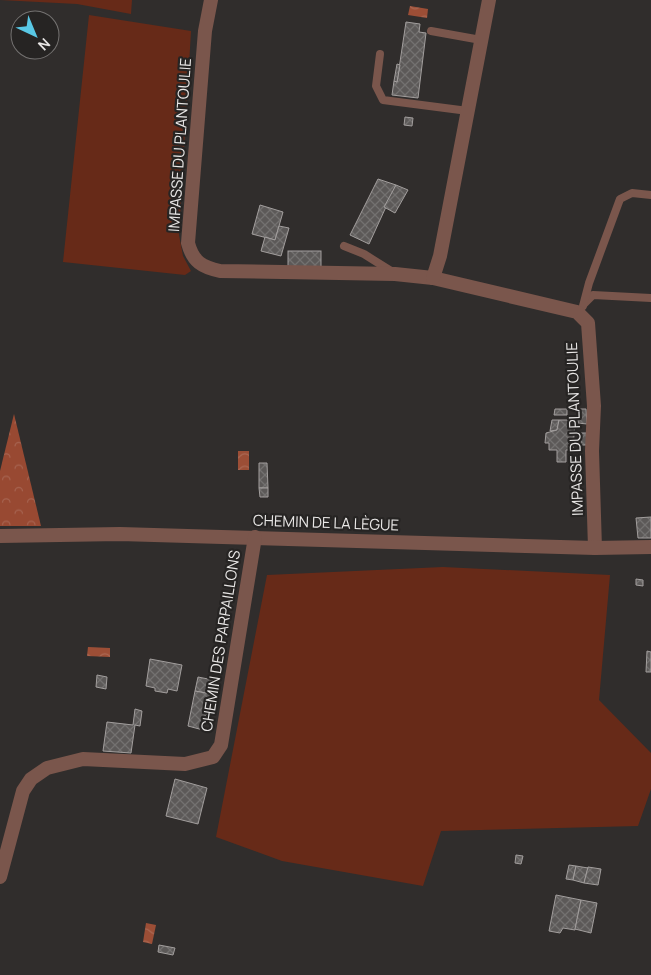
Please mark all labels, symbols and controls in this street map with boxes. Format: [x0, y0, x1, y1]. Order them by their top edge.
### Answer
north arrow [10, 10, 60, 60]
text: N [34, 34, 55, 55]
street label: IMPASSE DU PLANTOULIE [163, 57, 196, 233]
street label: IMPASSE DU PLANTOULIE [561, 342, 588, 516]
street label: CHEMIN DE LA LÈGUE [253, 509, 399, 536]
street label: CHEMIN DES PARPAILLONS [196, 549, 245, 733]

